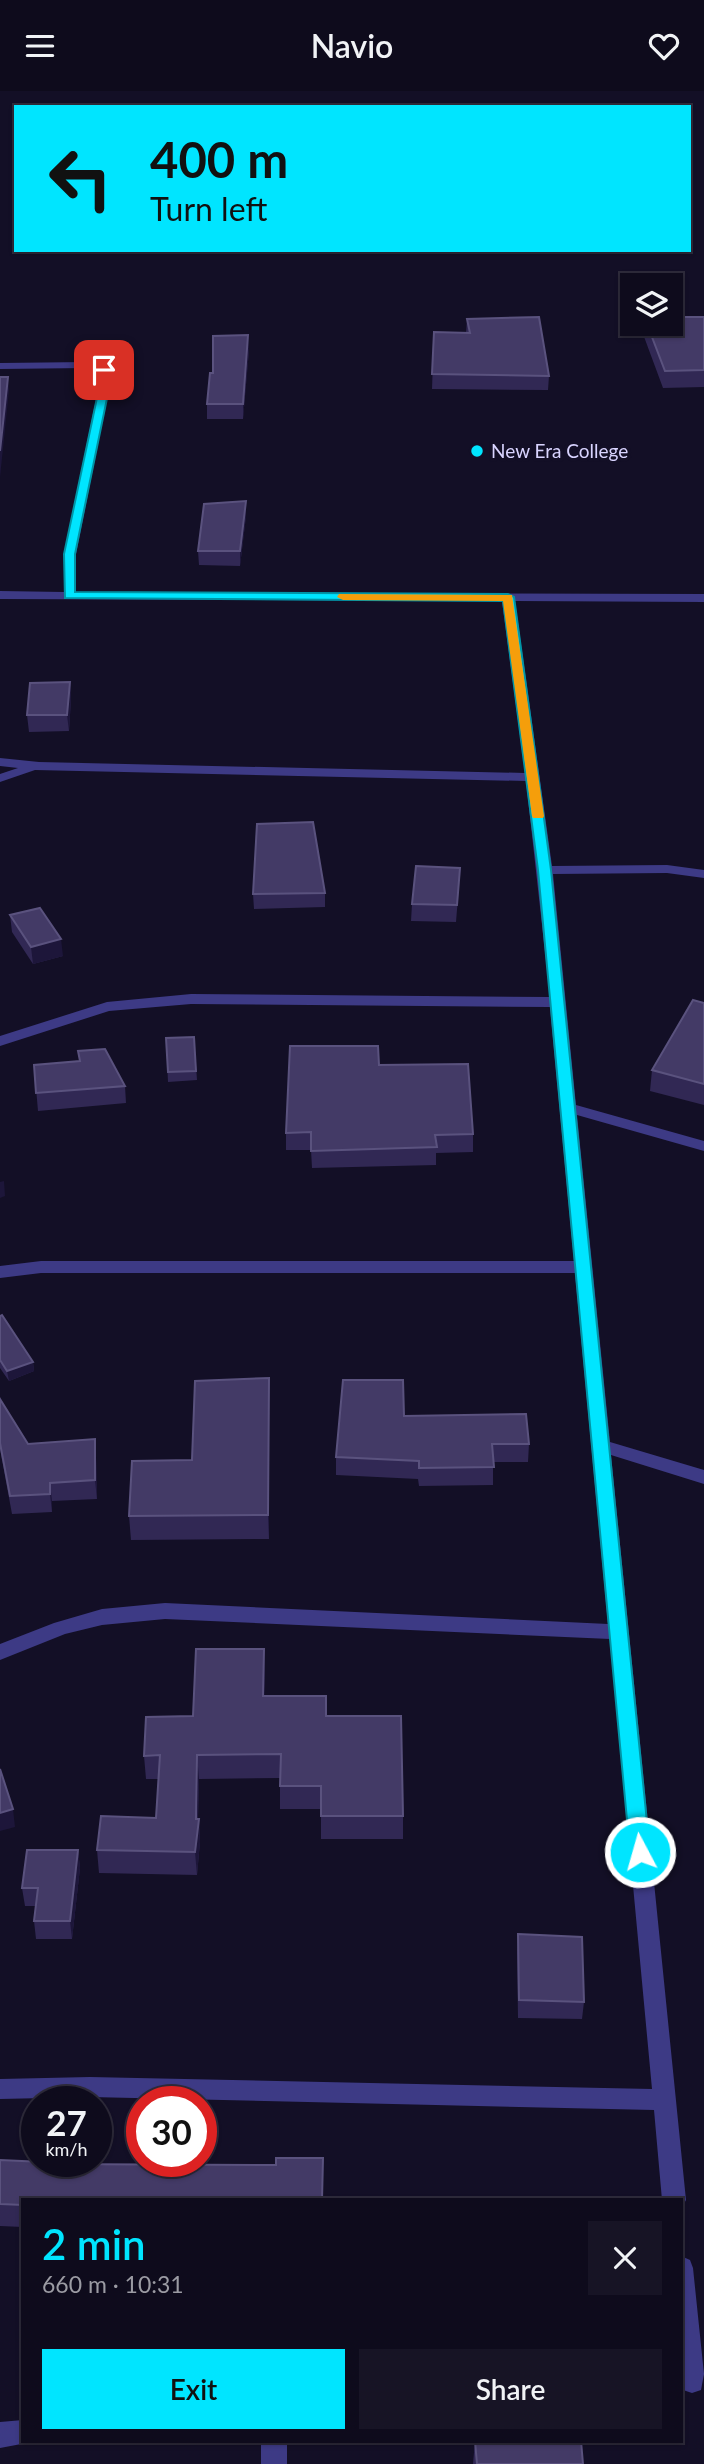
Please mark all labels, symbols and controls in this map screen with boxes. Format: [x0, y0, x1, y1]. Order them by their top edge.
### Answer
text: Navio [311, 26, 393, 65]
icon: menu [21, 27, 59, 65]
icon: heart [645, 27, 683, 65]
text: 400 m [150, 130, 288, 188]
icon: left [35, 133, 126, 224]
text: Turn left [150, 189, 267, 228]
map controls [620, 273, 683, 336]
button: layers [620, 273, 683, 336]
pin [74, 340, 134, 400]
icon: arrive [85, 351, 123, 389]
place label: New Era College [491, 439, 628, 462]
marker: New Era College [469, 443, 485, 459]
position arrow [603, 1815, 677, 1889]
speed limit sign: 30 [126, 2086, 217, 2177]
text: 27 [46, 2101, 87, 2143]
text: km/h [45, 2138, 88, 2160]
text: 2 min [42, 2219, 146, 2269]
button: close [588, 2221, 662, 2295]
text: 660 m · 10:31 [42, 2270, 184, 2298]
button: Exit [42, 2349, 345, 2429]
button: Share [359, 2349, 662, 2429]

